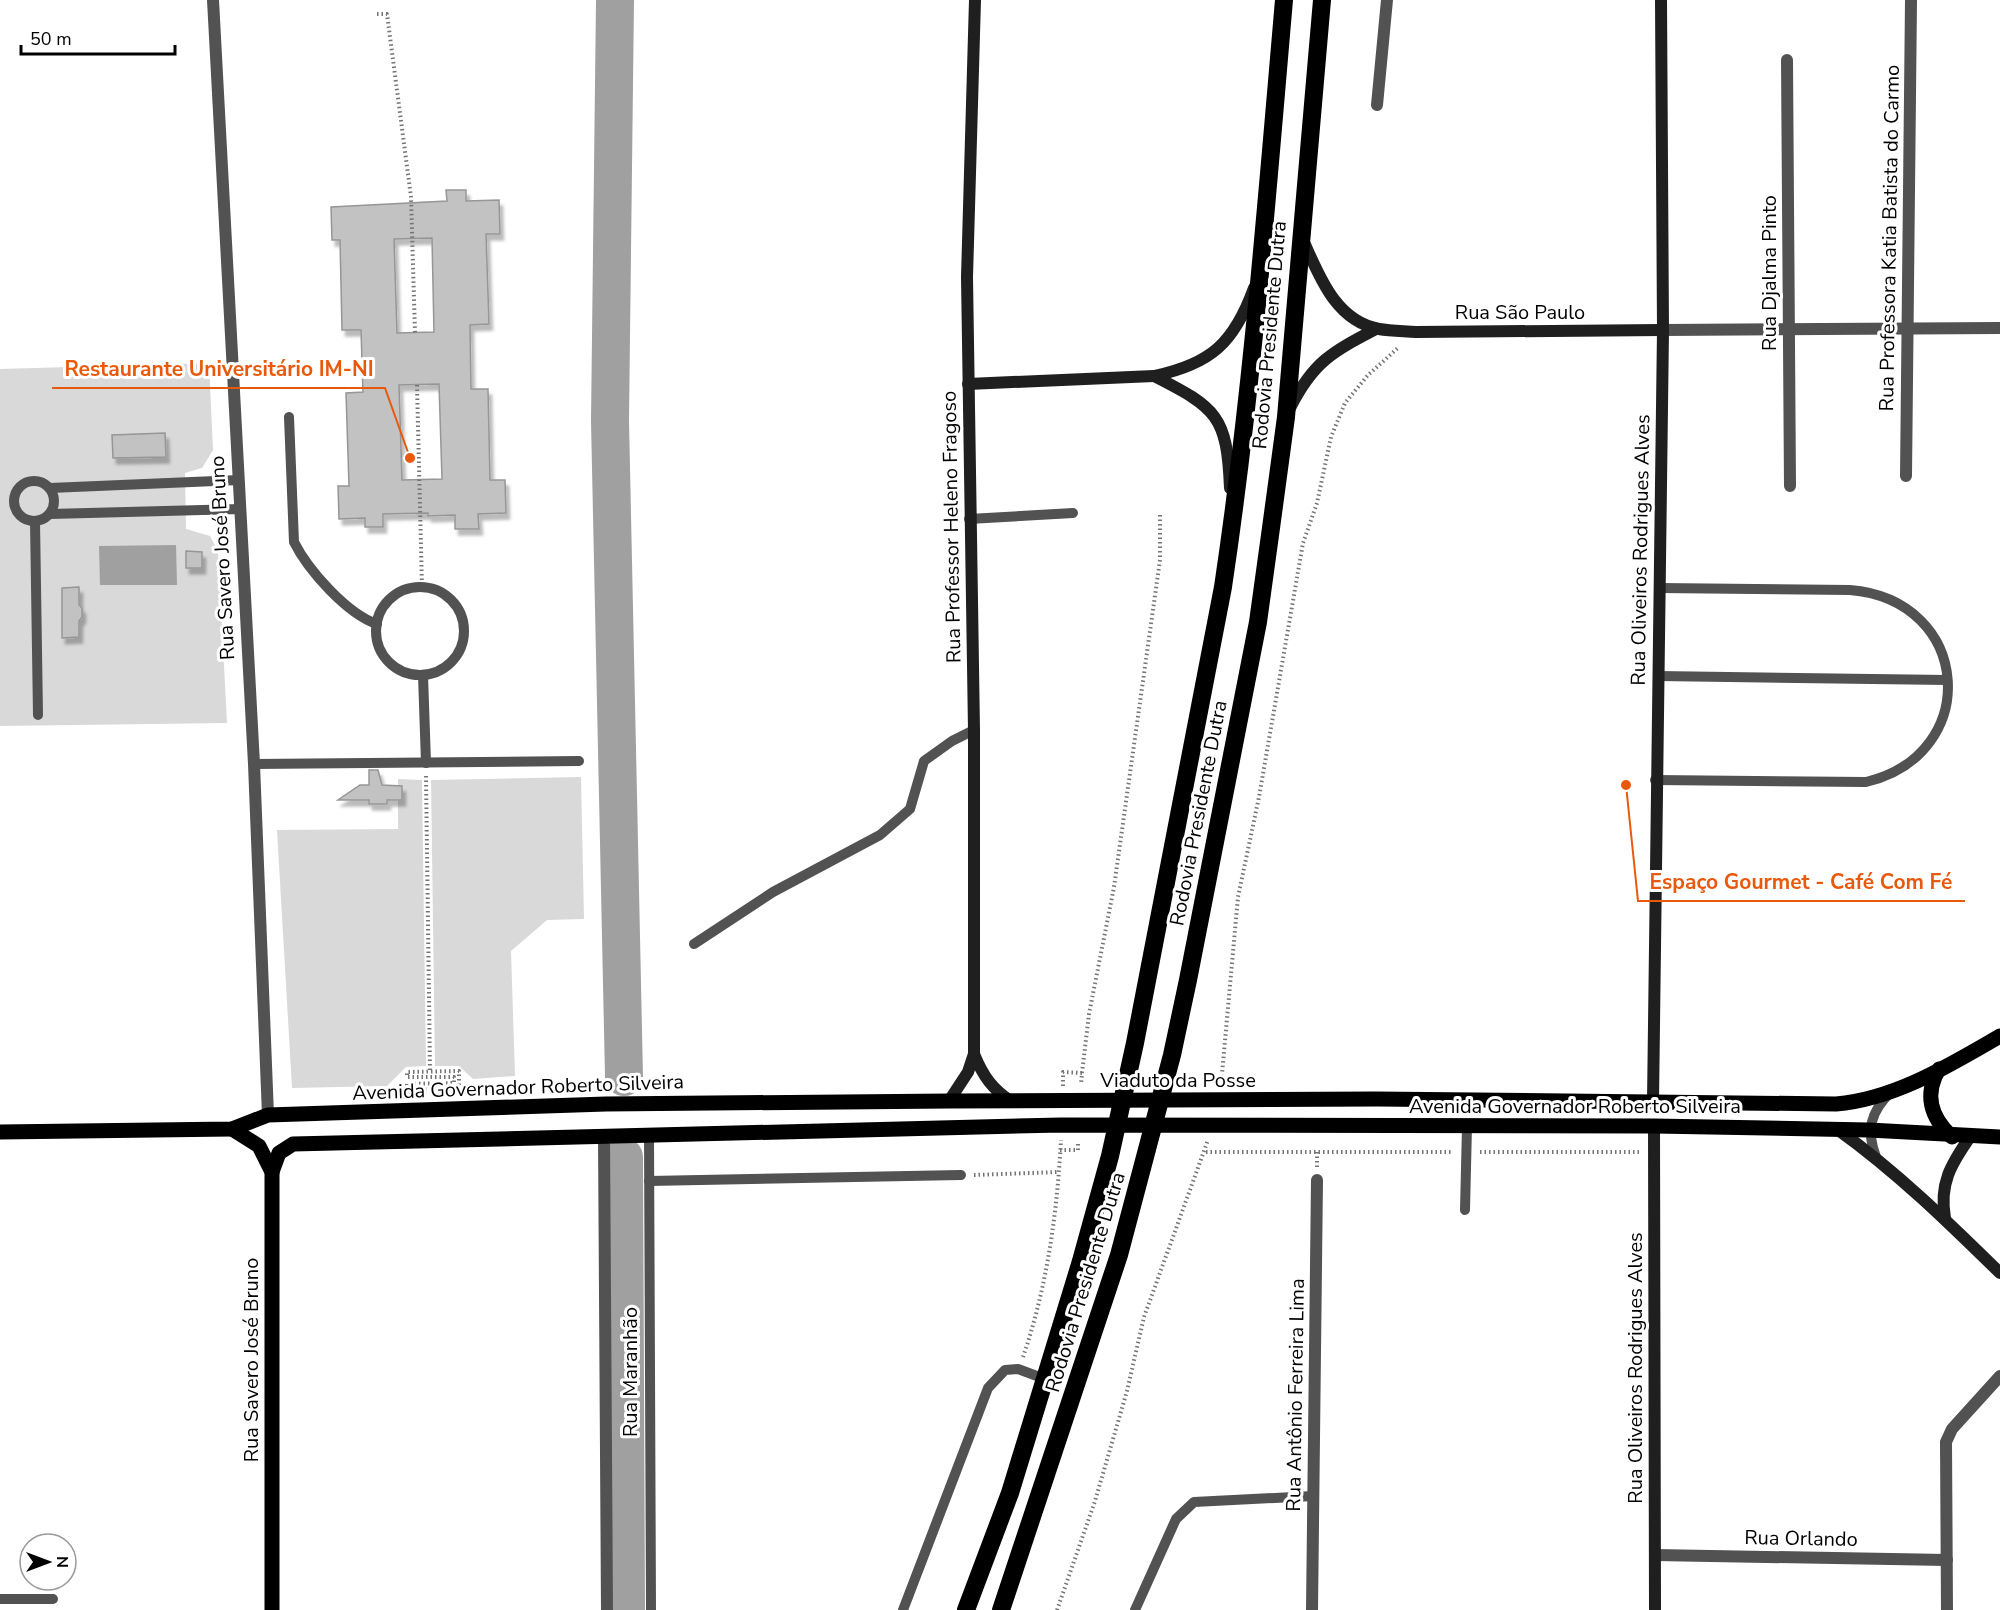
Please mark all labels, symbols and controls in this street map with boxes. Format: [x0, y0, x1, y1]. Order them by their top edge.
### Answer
scale bar [21, 18, 176, 56]
text: 50 m [30, 27, 72, 51]
street label: Rua Professora Katia Batista do Carmo [1873, 65, 1906, 412]
street label: Rua Djalma Pinto [1756, 195, 1783, 351]
street label: Rodovia Presidente Dutra [1246, 220, 1293, 450]
street label: Rua São Paulo [1455, 299, 1585, 326]
callout: Restaurante Universitário IM-NI [52, 349, 385, 388]
text: Restaurante Universitário IM-NI [64, 355, 374, 383]
street label: Rua Professor Heleno Fragoso [936, 391, 967, 663]
street label: Rua Oliveiros Rodrigues Alves [1625, 414, 1656, 686]
street label: Rua Savero José Bruno [204, 455, 241, 661]
street label: Rodovia Presidente Dutra [1163, 698, 1234, 928]
callout: Espaço Gourmet - Café Com Fé [1638, 862, 1965, 901]
text: Espaço Gourmet - Café Com Fé [1650, 868, 1952, 896]
street label: Viaduto da Posse [1099, 1067, 1256, 1094]
street label: Avenida Governador Roberto Silveira [352, 1068, 684, 1107]
street label: Avenida Governador Roberto Silveira [1409, 1093, 1741, 1120]
street label: Rodovia Presidente Dutra [1039, 1169, 1132, 1396]
street label: Rua Oliveiros Rodrigues Alves [1622, 1232, 1649, 1504]
street label: Rua Savero José Bruno [238, 1258, 265, 1462]
street label: Rua Antônio Ferreira Lima [1280, 1278, 1311, 1512]
street label: Rua Maranhão [617, 1307, 644, 1437]
street label: Rua Orlando [1744, 1524, 1858, 1553]
north arrow [18, 1532, 78, 1592]
text: N [51, 1556, 73, 1568]

